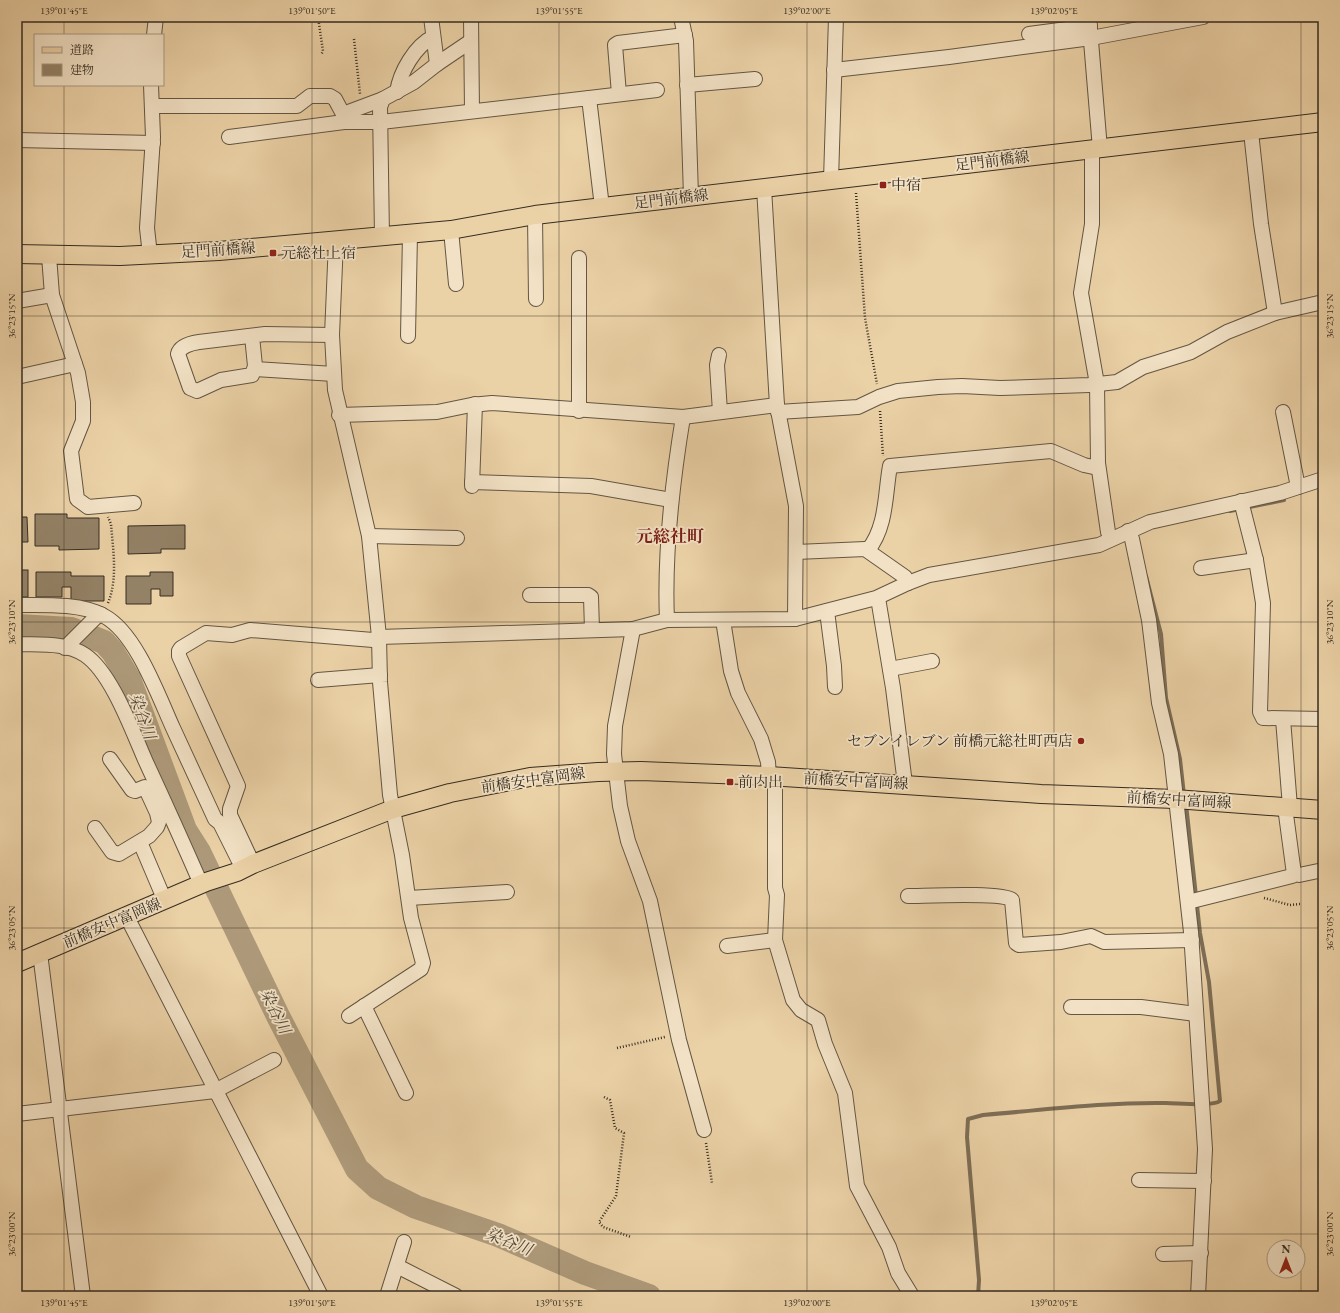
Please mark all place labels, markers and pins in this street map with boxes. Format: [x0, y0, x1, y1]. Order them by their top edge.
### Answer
place label: 中宿 [891, 175, 921, 194]
marker: 中宿 [878, 180, 888, 190]
place label: 元総社上宿 [281, 243, 356, 262]
marker: 元総社上宿 [268, 248, 278, 258]
place label: セブンイレブン 前橋元総社町西店 [847, 731, 1073, 750]
marker: セブンイレブン 前橋元総社町西店 [1076, 736, 1086, 746]
place label: 前内出 [738, 772, 783, 791]
marker: 前内出 [725, 777, 735, 787]

